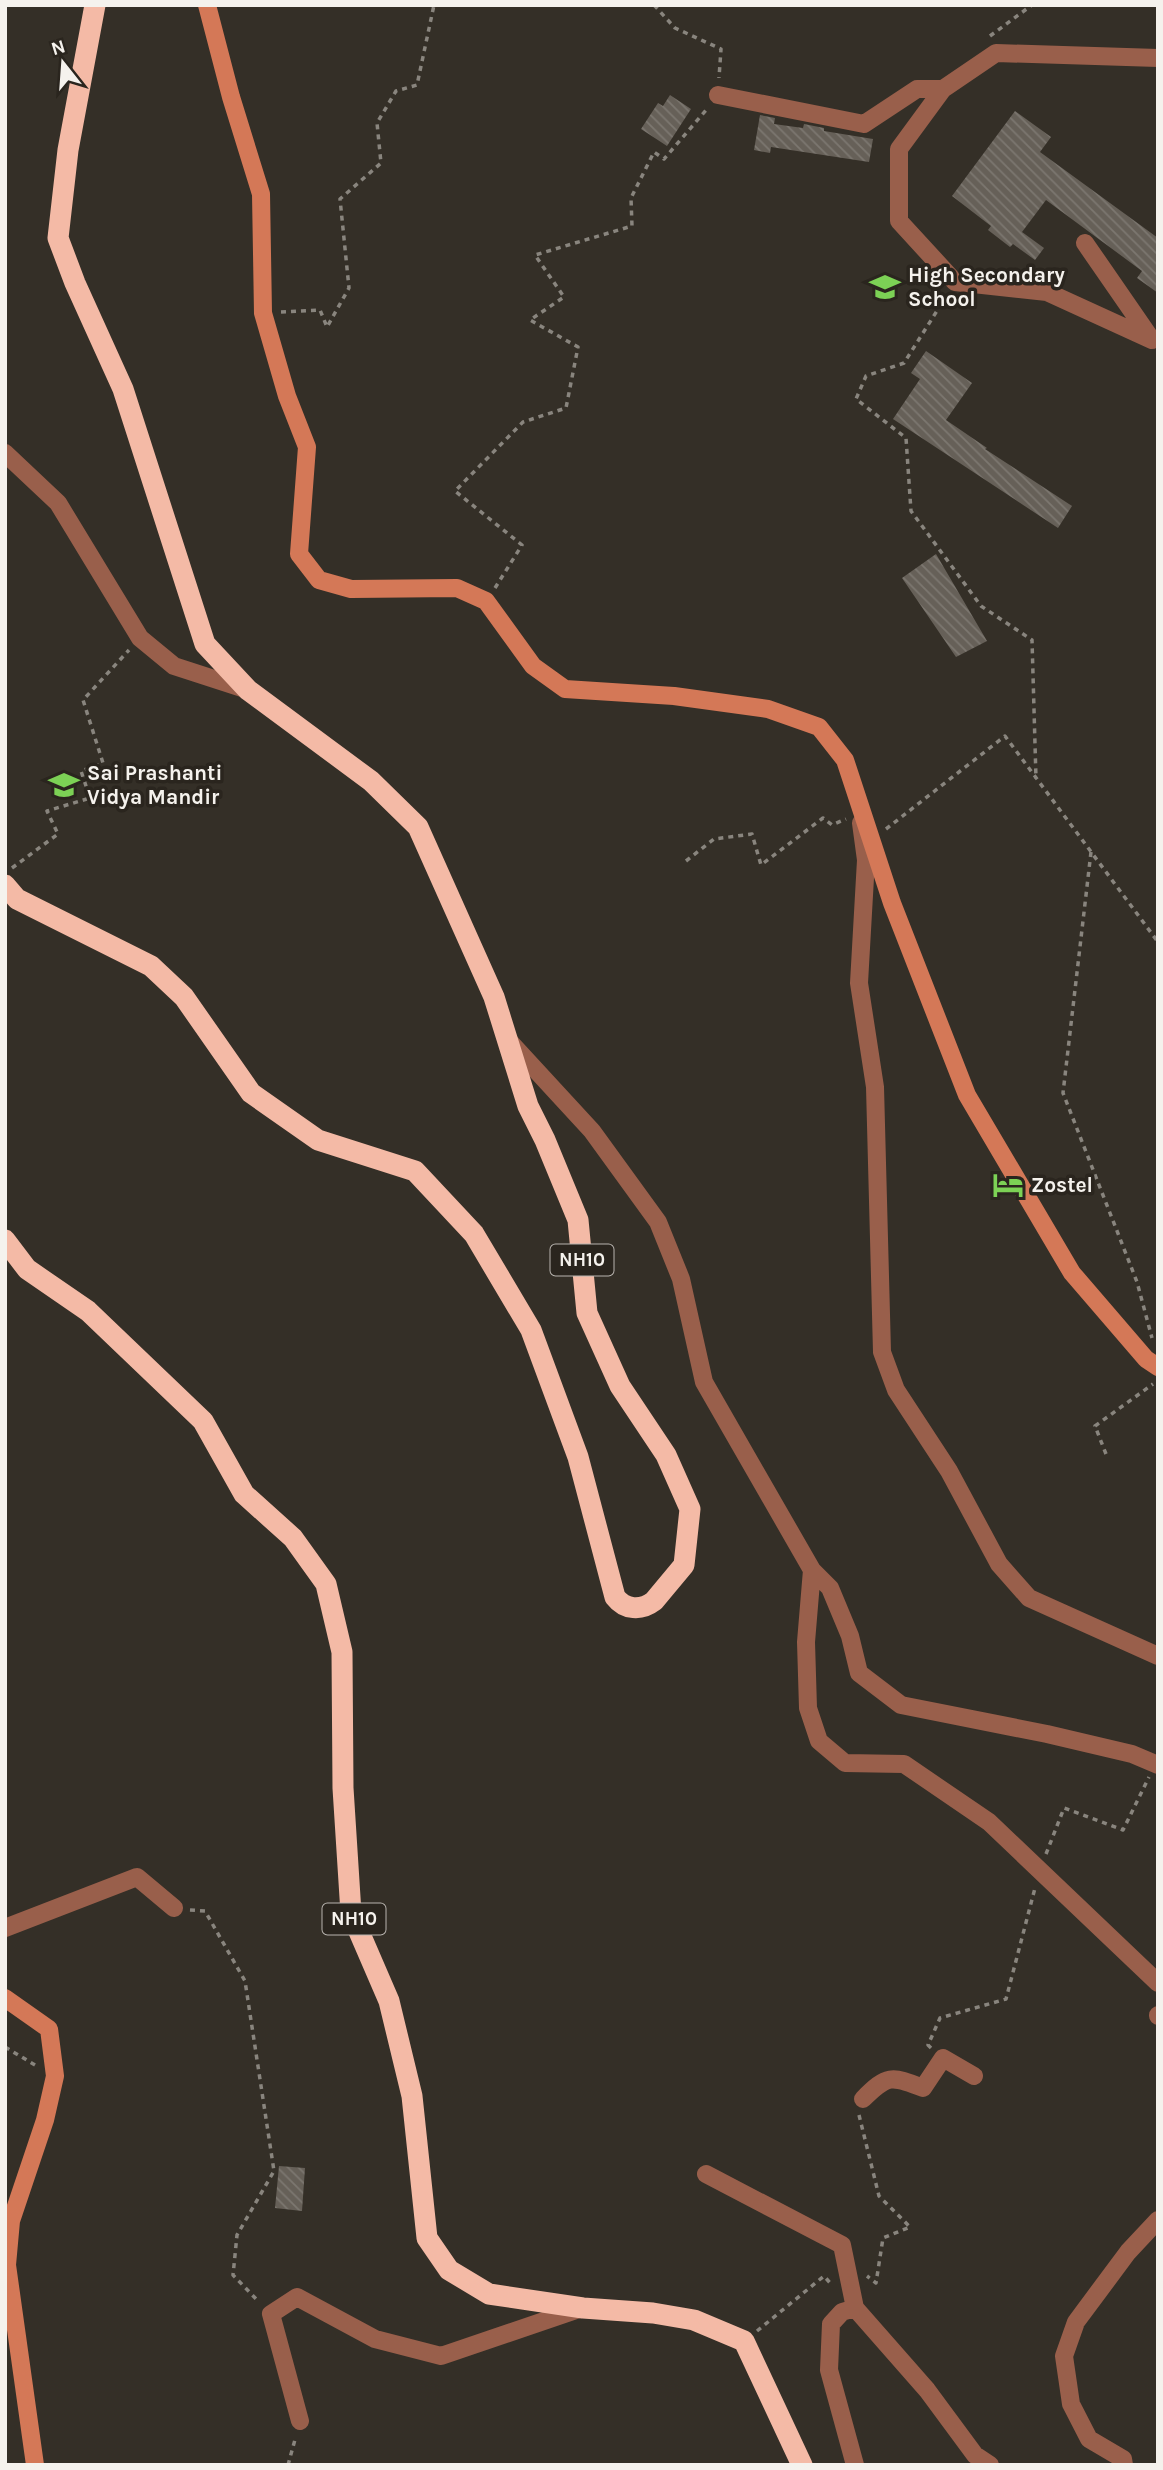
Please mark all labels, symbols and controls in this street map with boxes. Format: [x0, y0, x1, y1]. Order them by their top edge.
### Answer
north arrow [28, 28, 98, 98]
text: N [49, 35, 68, 60]
place label: High Secondary School [908, 263, 1065, 311]
school or university icon: High Secondary School [868, 270, 902, 304]
place label: Sai Prashanti Vidya Mandir [87, 761, 222, 809]
school or university icon: Sai Prashanti Vidya Mandir [47, 768, 81, 802]
hotel icon: Zostel [991, 1168, 1025, 1202]
place label: Zostel [1031, 1173, 1093, 1197]
road number: NH10 [550, 1244, 614, 1276]
road number: NH10 [322, 1904, 386, 1935]

